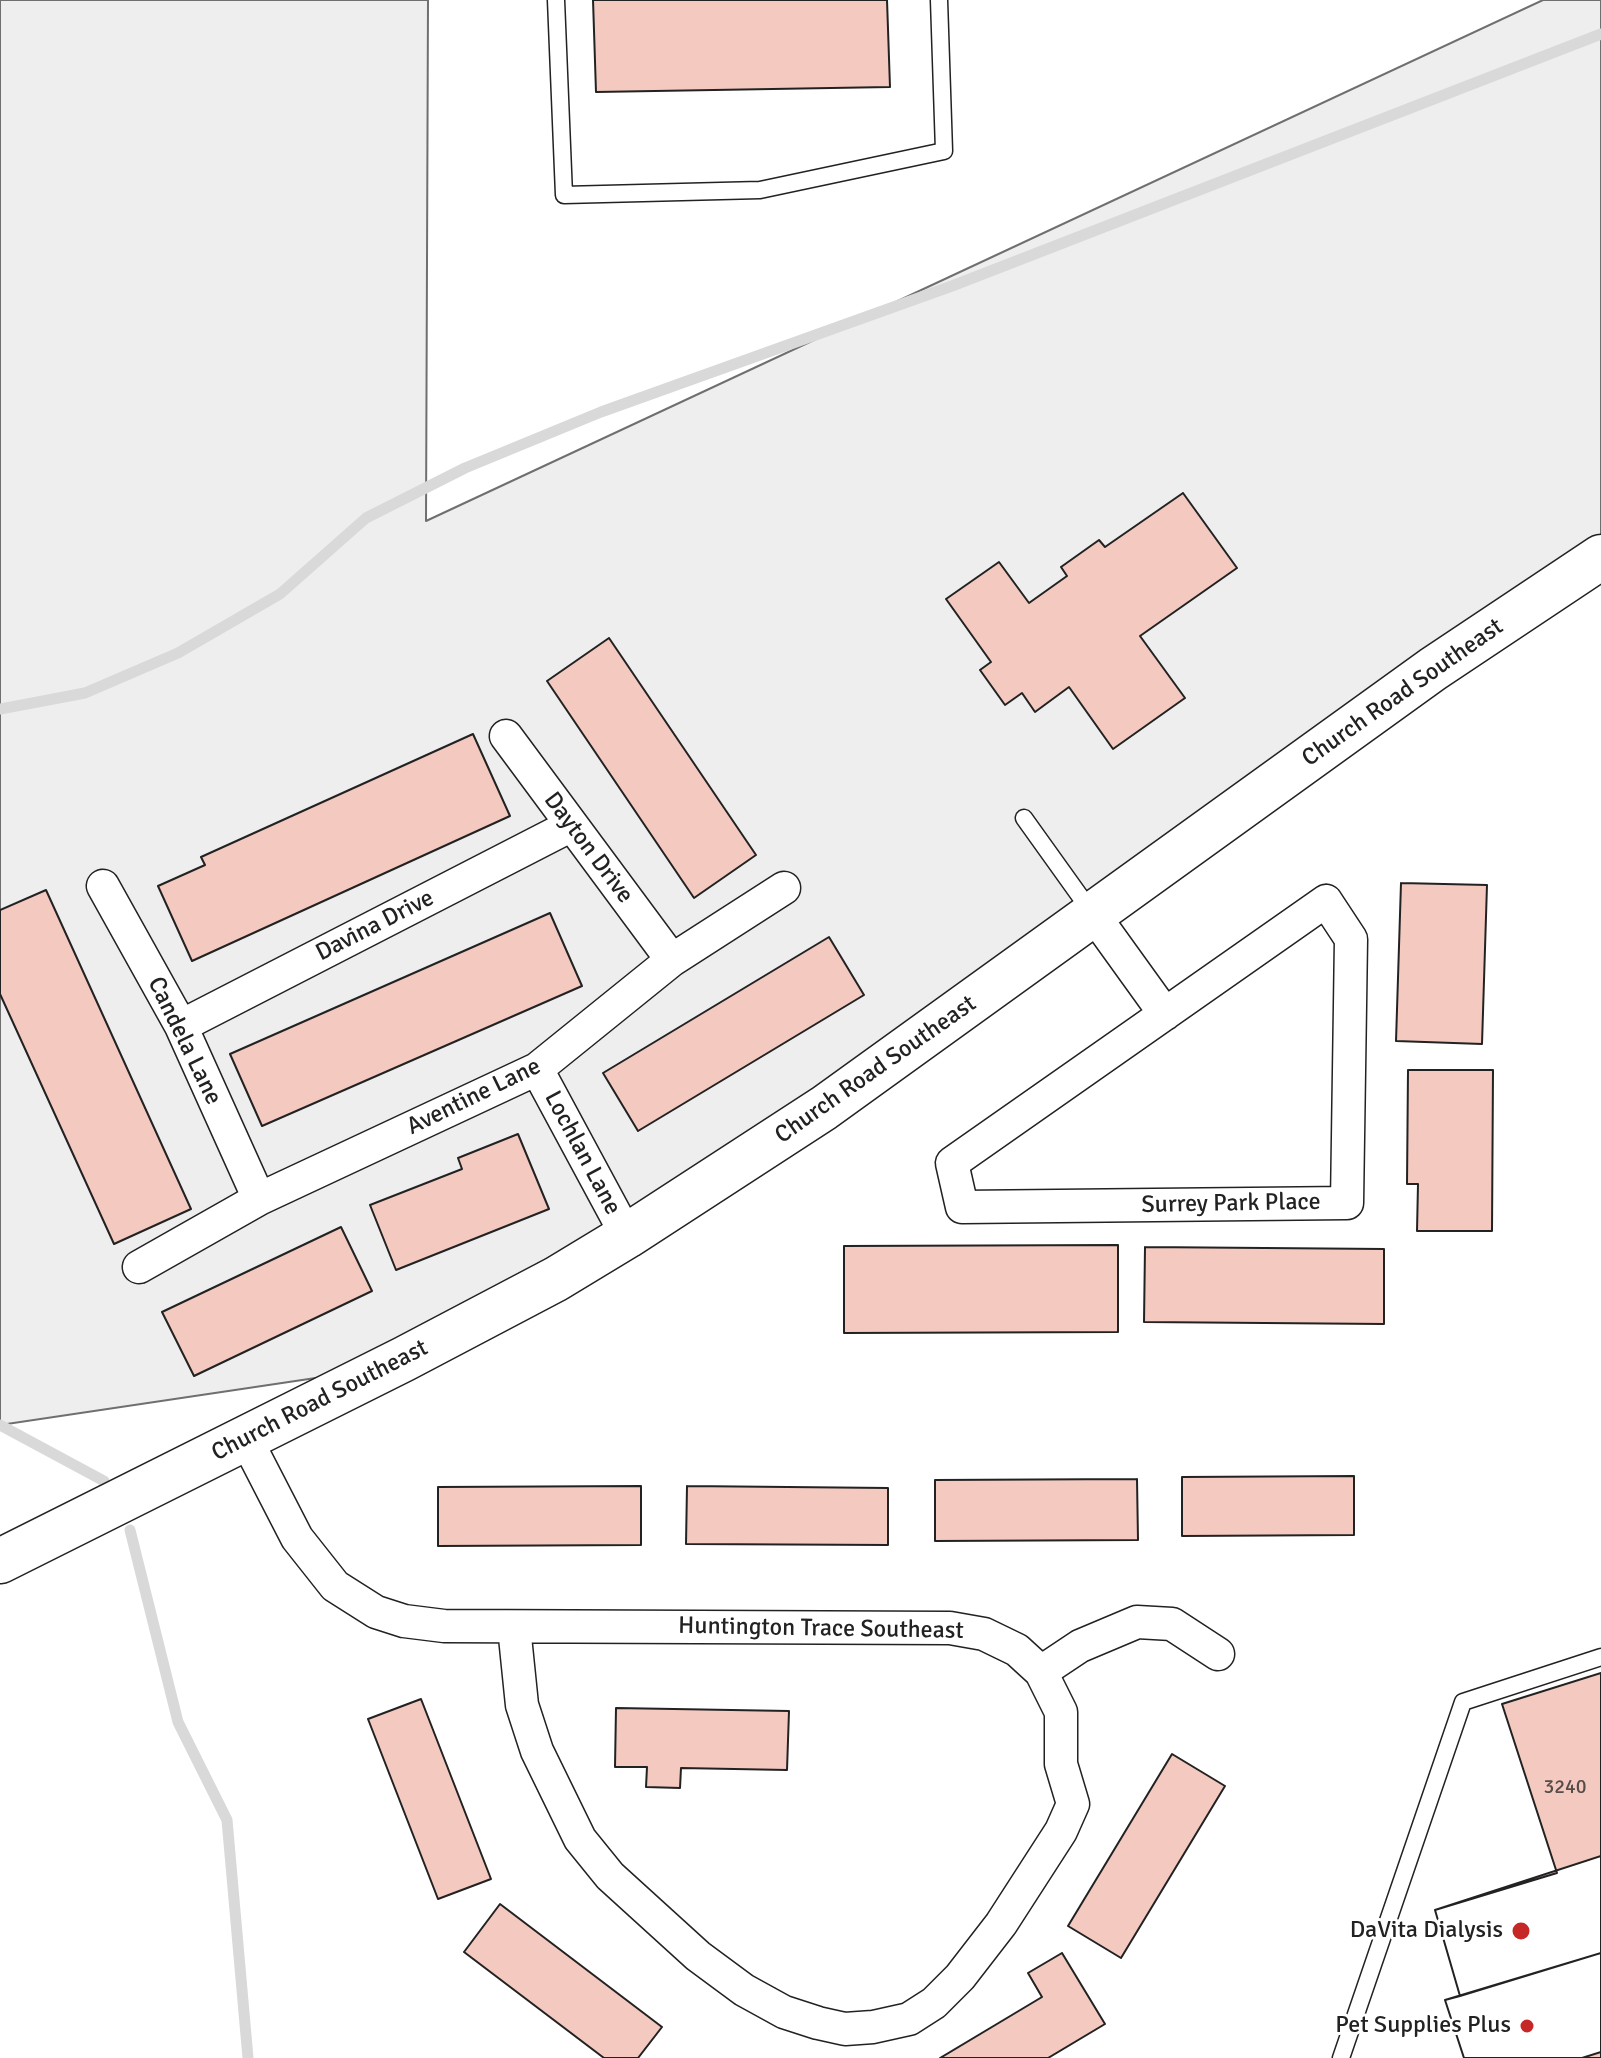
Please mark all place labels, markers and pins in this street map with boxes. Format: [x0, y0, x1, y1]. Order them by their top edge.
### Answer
place label: DaVita Dialysis [1350, 1917, 1503, 1945]
marker: DaVita Dialysis [1510, 1920, 1532, 1942]
place label: Pet Supplies Plus [1335, 2012, 1511, 2040]
marker: Pet Supplies Plus [1518, 2017, 1536, 2035]

